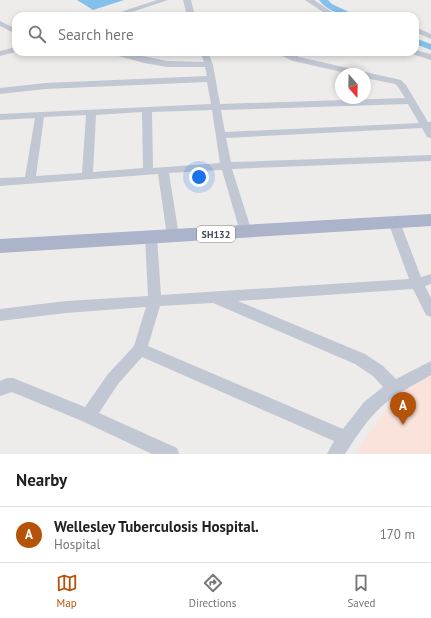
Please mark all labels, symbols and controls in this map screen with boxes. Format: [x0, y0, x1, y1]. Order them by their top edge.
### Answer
search box [12, 12, 419, 56]
icon: search [26, 23, 48, 45]
text: Search here [58, 25, 134, 44]
north arrow [335, 68, 371, 104]
your location [189, 167, 209, 187]
road number: SH132 [197, 226, 235, 242]
pin: A [390, 392, 416, 425]
text: Nearby [16, 469, 67, 491]
text: Wellesley Tuberculosis Hospital. [54, 517, 259, 536]
text: A [25, 526, 33, 543]
text: 170 m [380, 526, 415, 543]
text: Hospital [54, 536, 100, 553]
tab: Map [56, 572, 78, 610]
tab: Directions [189, 572, 236, 610]
tab: Saved [347, 572, 375, 610]

